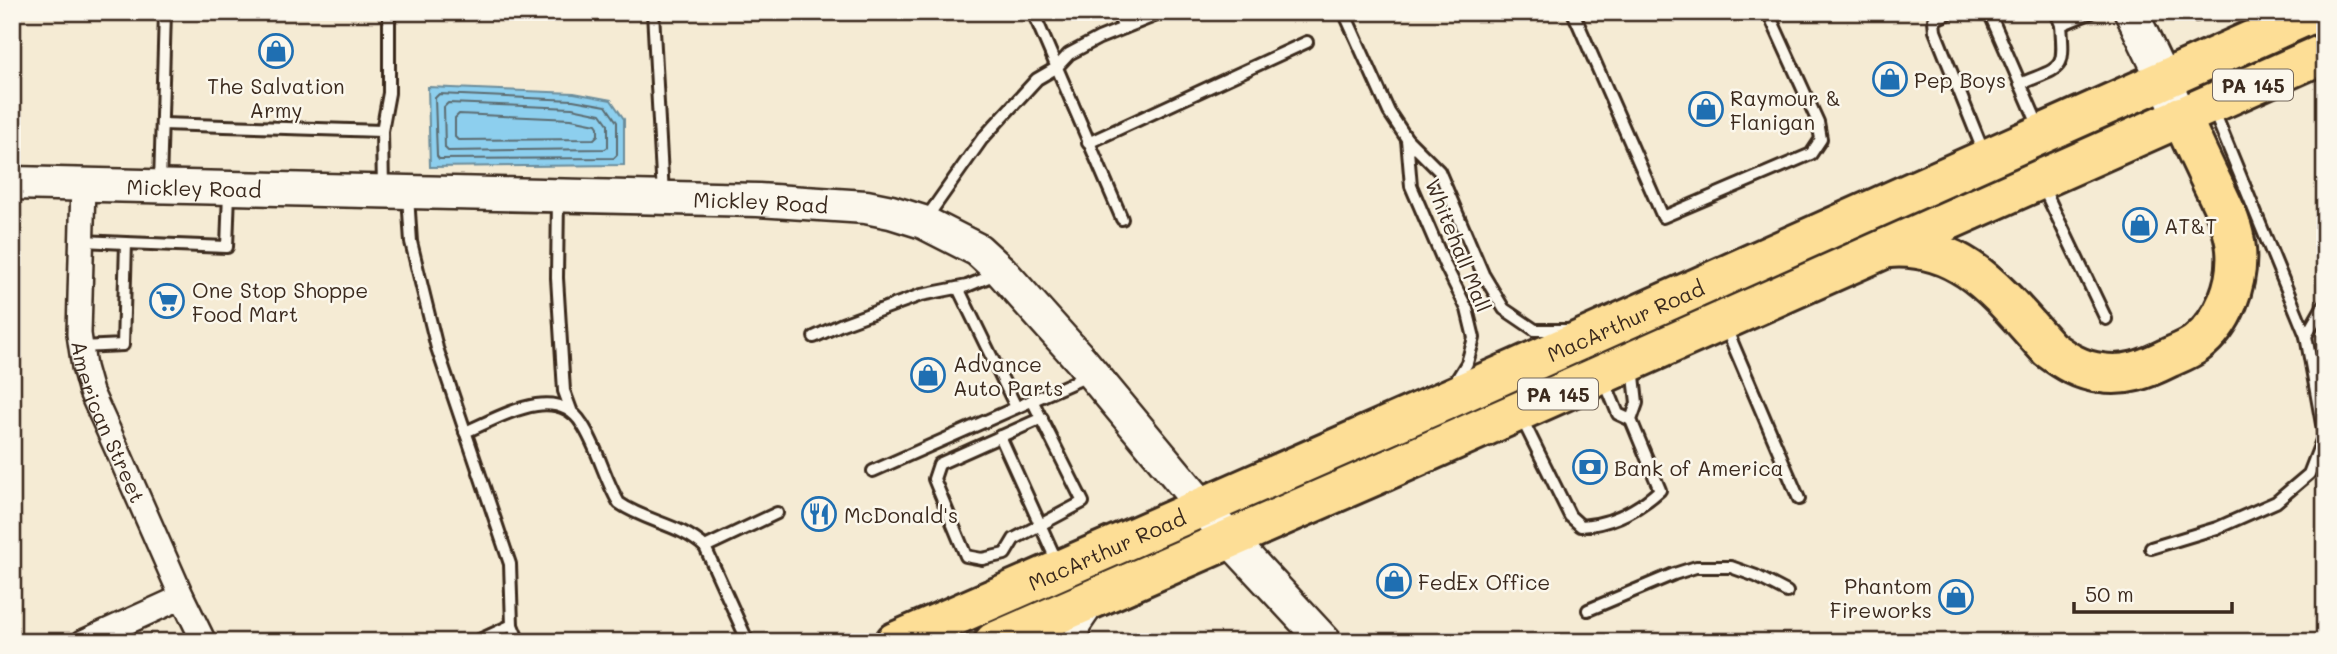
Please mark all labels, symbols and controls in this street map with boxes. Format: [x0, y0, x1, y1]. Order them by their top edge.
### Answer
shop icon: The Salvation Army [257, 32, 295, 70]
shop icon: Pep Boys [1871, 60, 1909, 98]
place label: Pep Boys [1914, 66, 2006, 93]
road number: PA 145 [2213, 69, 2293, 100]
place label: The Salvation Army [207, 72, 345, 123]
place label: Raymour & Flanigan [1730, 84, 1841, 135]
shop icon: Raymour & Flanigan [1687, 90, 1725, 128]
street label: Mickley Road [126, 172, 262, 202]
street label: Whitehall Mall [1420, 174, 1498, 316]
street label: Mickley Road [693, 185, 829, 218]
shop icon: AT&T [2121, 206, 2159, 244]
place label: AT&T [2164, 212, 2217, 239]
street label: MacArthur Road [1542, 273, 1708, 367]
place label: One Stop Shoppe Food Mart [192, 276, 368, 327]
supermarket icon: One Stop Shoppe Food Mart [148, 282, 186, 320]
street label: American Street [67, 339, 152, 507]
place label: Advance Auto Parts [953, 350, 1063, 401]
shop icon: Advance Auto Parts [909, 356, 947, 394]
road number: PA 145 [1518, 378, 1598, 410]
bank icon: Bank of America [1571, 448, 1609, 486]
place label: Bank of America [1614, 454, 1784, 481]
restaurant icon: McDonald's [800, 495, 838, 533]
place label: McDonald's [844, 501, 958, 528]
street label: MacArthur Road [1023, 503, 1190, 596]
shop icon: FedEx Office [1375, 562, 1413, 600]
place label: FedEx Office [1418, 568, 1550, 595]
scale bar [2074, 570, 2232, 614]
place label: Phantom Fireworks [1830, 572, 1932, 623]
shop icon: Phantom Fireworks [1937, 578, 1975, 616]
text: 50 m [2085, 580, 2134, 607]

